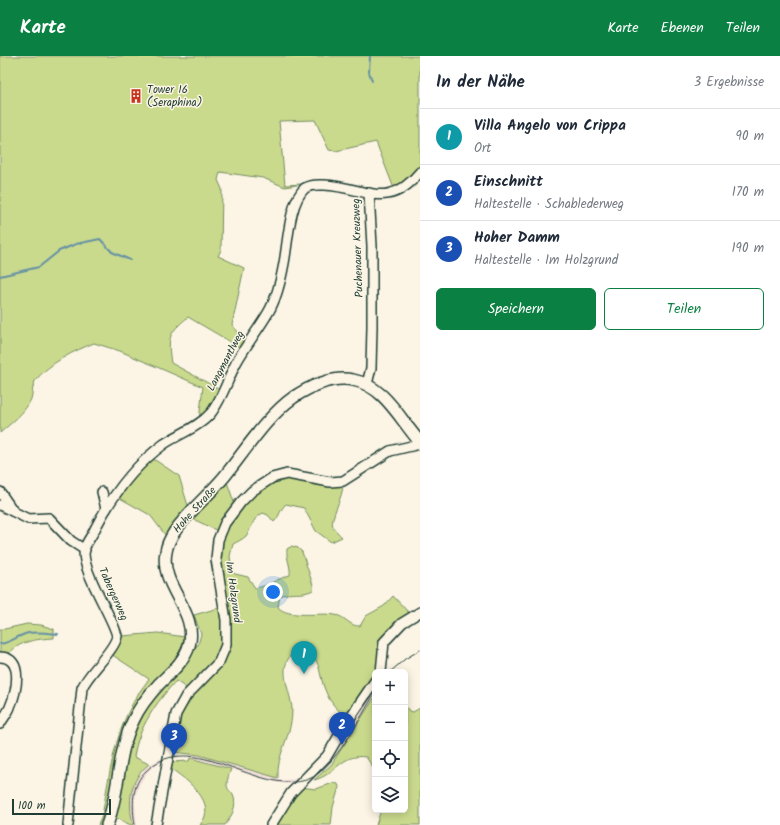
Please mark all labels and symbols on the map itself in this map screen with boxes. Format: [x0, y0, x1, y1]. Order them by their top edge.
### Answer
place label: Tower 16 (Seraphina) [147, 81, 202, 112]
building icon: Tower 16 (Seraphina) [128, 88, 144, 104]
street label: Puchenauer Kreuzweg [347, 198, 369, 298]
street label: Langmantlweg [202, 327, 250, 395]
street label: Hohe Straße [169, 482, 221, 538]
street label: Im Holzgrund [220, 560, 246, 624]
street label: Tabergerweg [93, 564, 133, 624]
your location [263, 582, 283, 602]
pin: 1 [291, 641, 317, 674]
pin: 2 [329, 712, 355, 745]
pin: 3 [161, 723, 187, 756]
scale bar [12, 797, 111, 816]

